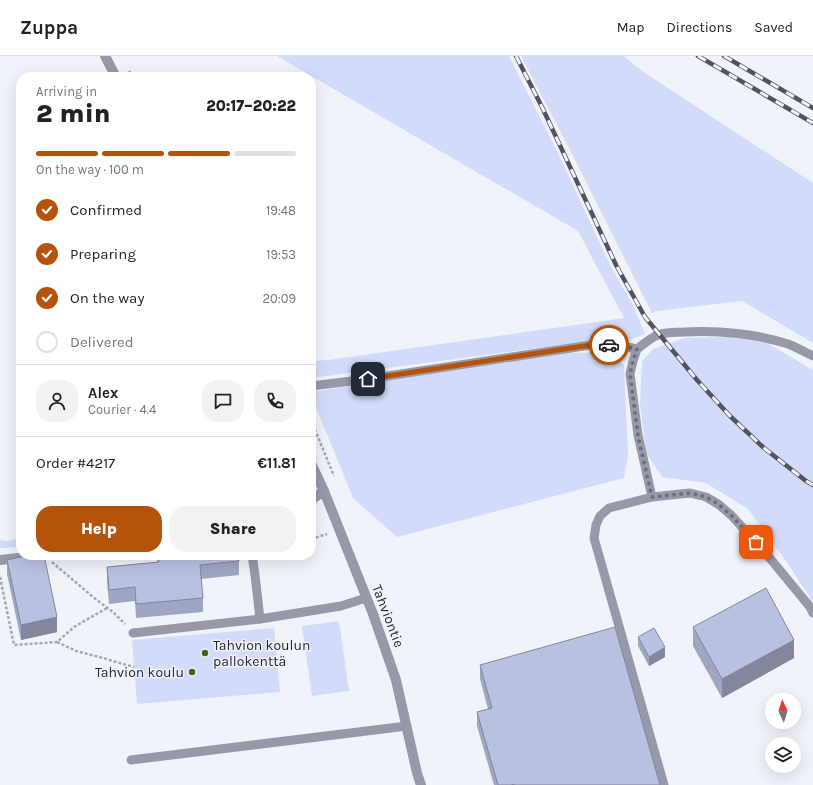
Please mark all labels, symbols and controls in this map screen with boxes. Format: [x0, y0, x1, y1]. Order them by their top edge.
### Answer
text: Zuppa [20, 17, 78, 39]
text: Map [617, 19, 645, 36]
text: Directions [667, 19, 732, 36]
text: Saved [754, 19, 793, 36]
text: Arriving in [36, 84, 97, 99]
text: 20:17–20:22 [206, 97, 296, 115]
text: 2 min [36, 98, 111, 129]
text: On the way · 100 m [36, 162, 144, 177]
icon: check [36, 199, 58, 221]
text: Confirmed [70, 201, 142, 219]
text: 19:48 [266, 203, 296, 218]
icon: check [36, 243, 58, 265]
text: Preparing [70, 245, 136, 263]
text: 19:53 [266, 247, 296, 262]
icon: check [36, 287, 58, 309]
text: On the way [70, 289, 144, 307]
text: 20:09 [262, 291, 296, 306]
courier [589, 325, 629, 365]
text: Delivered [70, 333, 134, 351]
icon: car [598, 334, 620, 356]
pin [351, 362, 385, 396]
icon: home [357, 368, 379, 390]
button: person [36, 380, 78, 422]
button: chat [202, 380, 244, 422]
button: phone [254, 380, 296, 422]
text: Alex [88, 384, 118, 402]
text: Courier · 4.4 [88, 402, 156, 417]
text: Order #4217 [36, 454, 115, 472]
text: €11.81 [258, 454, 296, 472]
button: Help [36, 506, 162, 552]
button: Share [170, 506, 296, 552]
pin [739, 525, 773, 559]
icon: bag [745, 531, 767, 553]
street label: Tahviontie [368, 582, 408, 650]
place label: Tahvion koulun pallokenttä [213, 637, 310, 670]
marker: Tahvion koulun pallokenttä [200, 648, 210, 658]
place label: Tahvion koulu [95, 664, 184, 681]
marker: Tahvion koulu [187, 667, 197, 677]
north arrow [765, 693, 801, 729]
map controls [765, 693, 801, 773]
button: layers [765, 737, 801, 773]

